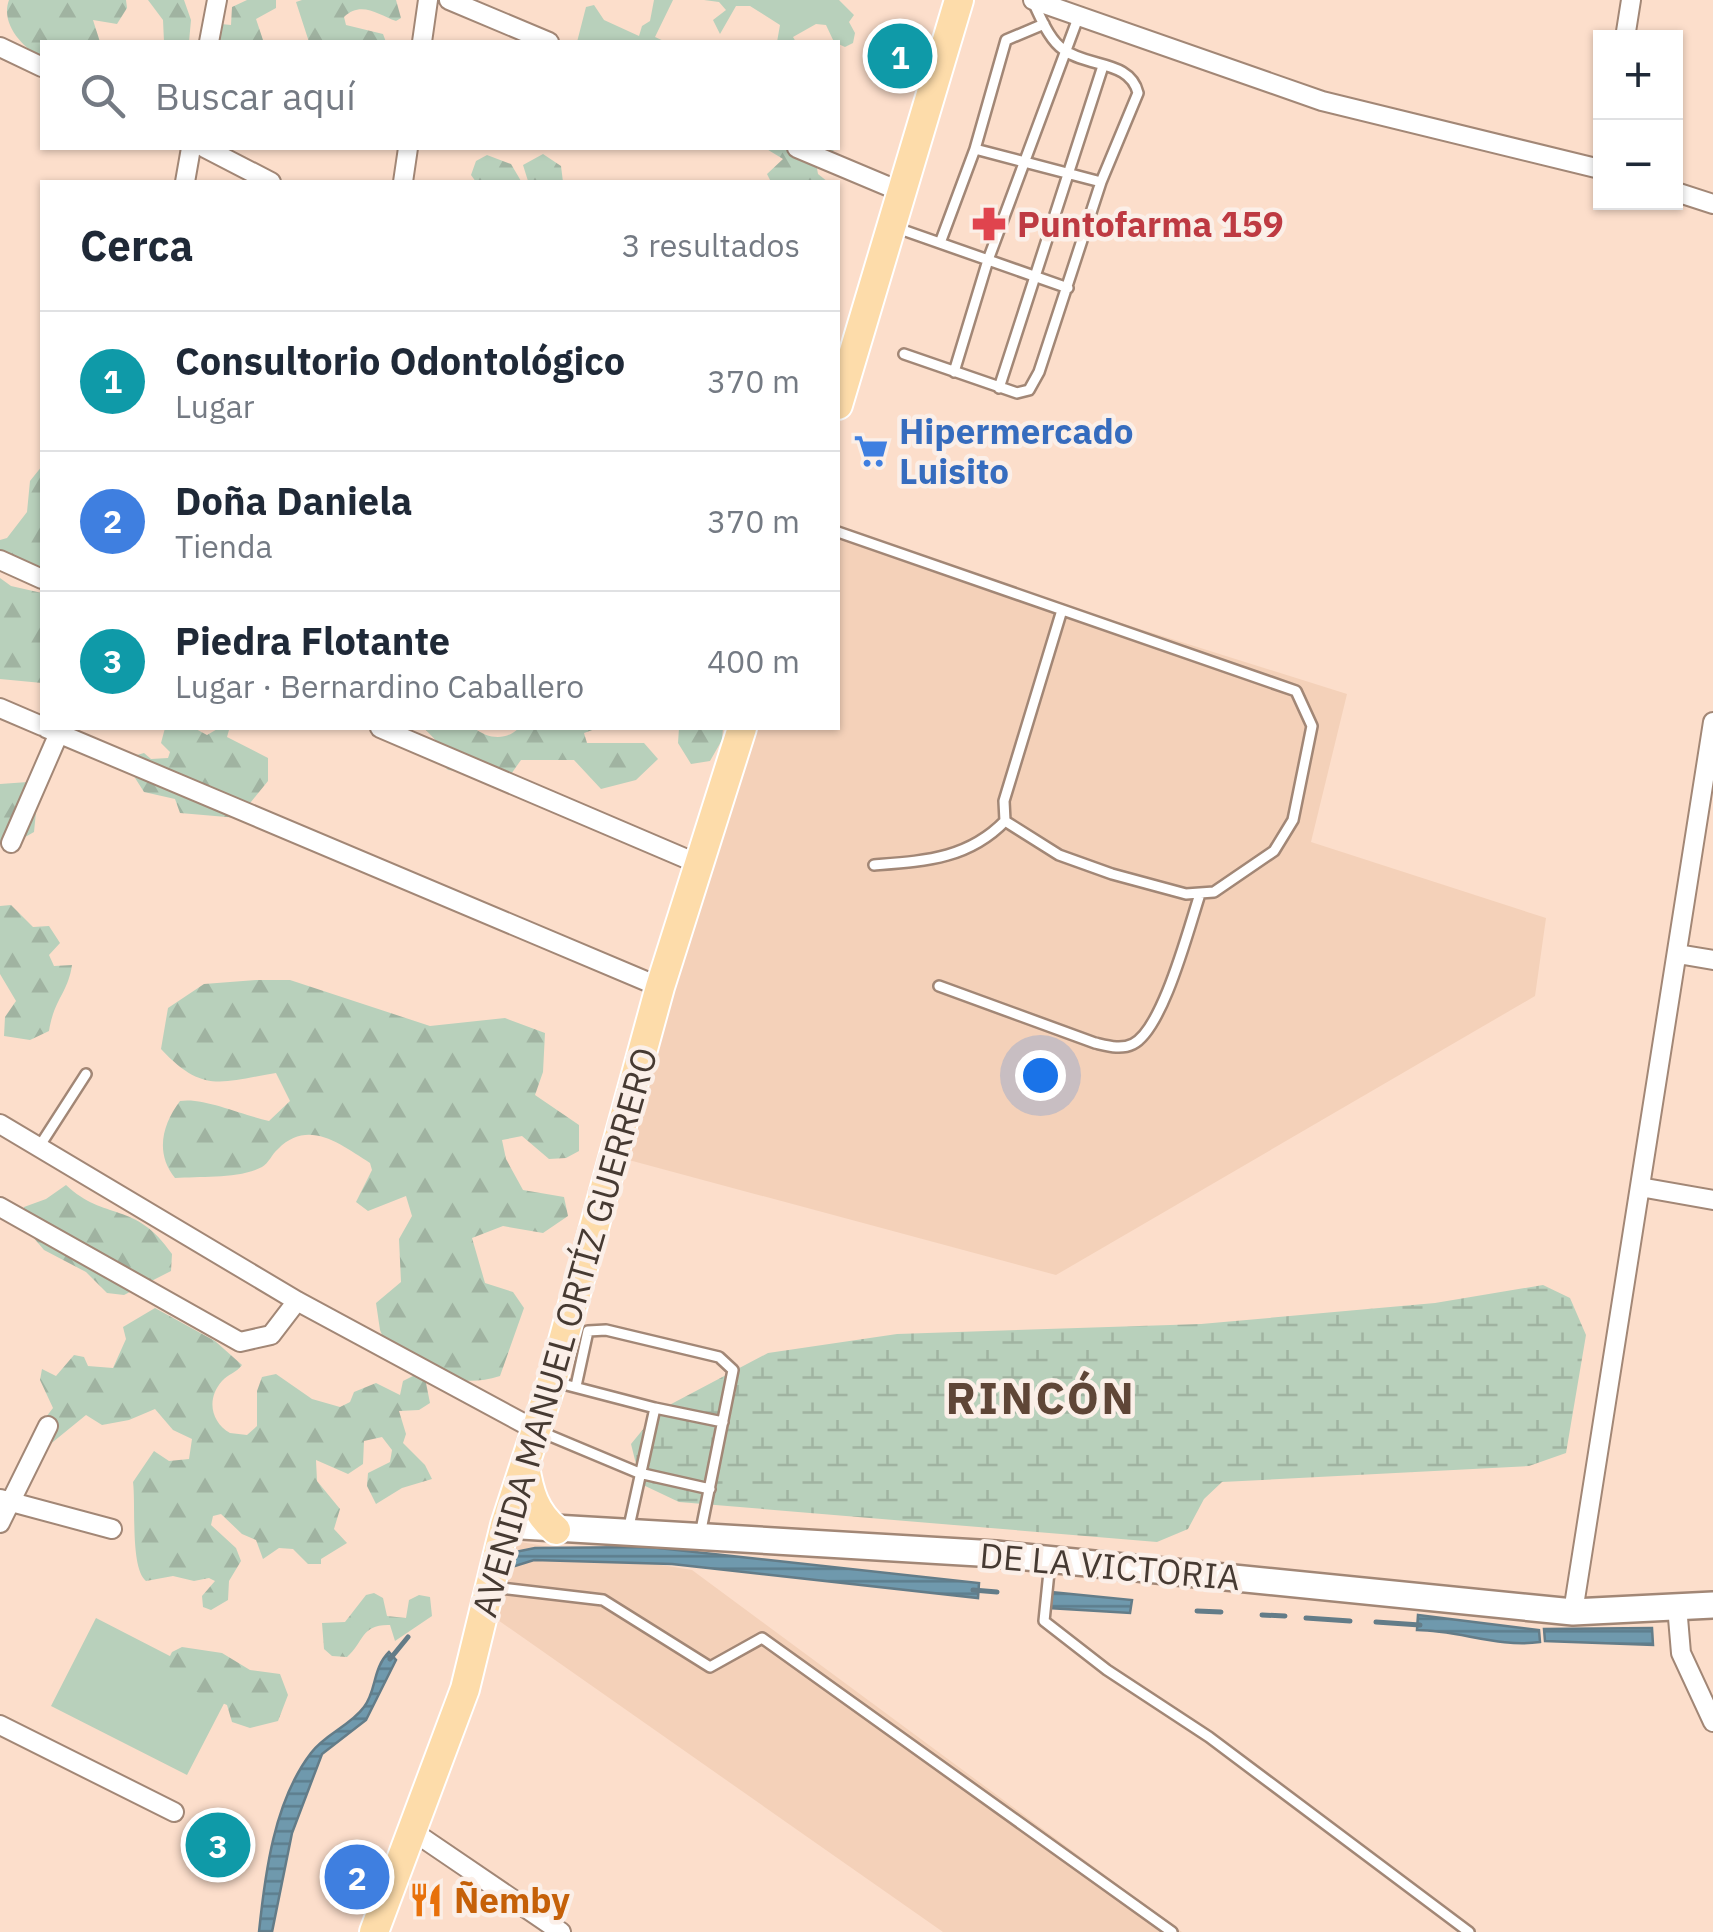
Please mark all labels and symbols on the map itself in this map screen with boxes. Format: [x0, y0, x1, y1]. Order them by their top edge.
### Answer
pin: 1 [868, 18, 932, 94]
place label: Puntofarma 159 [1017, 201, 1284, 247]
pharmacy icon: Puntofarma 159 [970, 205, 1008, 243]
place label: Hipermercado Luisito [899, 408, 1133, 494]
supermarket icon: Hipermercado Luisito [852, 432, 890, 470]
street label: AVENIDA MANUEL ORTÍZ GUERRERO [461, 1042, 667, 1622]
your location [1015, 1050, 1066, 1101]
district label: RINCÓN [946, 1368, 1136, 1426]
street label: DE LA VICTORIA [978, 1532, 1242, 1600]
pin: 3 [186, 1808, 250, 1882]
pin: 2 [324, 1840, 390, 1914]
place label: Ñemby [454, 1877, 570, 1923]
restaurant icon: Ñemby [407, 1881, 445, 1919]

